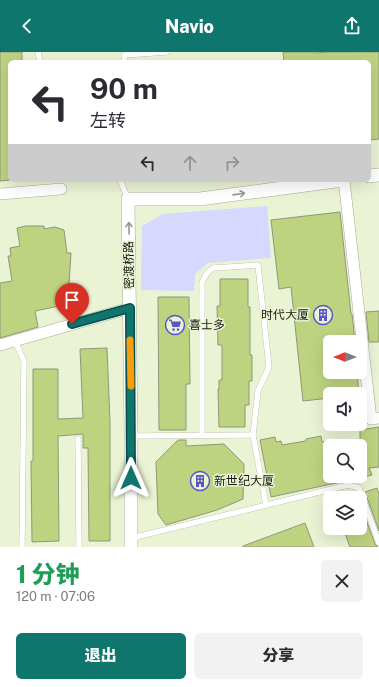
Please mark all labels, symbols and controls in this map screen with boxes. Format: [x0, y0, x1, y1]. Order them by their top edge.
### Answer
icon: back [16, 15, 38, 37]
icon: share [341, 15, 363, 37]
text: Navio [165, 16, 214, 37]
text: 90 m [90, 72, 158, 105]
icon: left [24, 76, 76, 128]
text: 左转 [90, 110, 126, 131]
icon: left [137, 152, 159, 174]
icon: ahead [179, 152, 201, 174]
icon: right [221, 152, 243, 174]
one-way arrow [232, 190, 245, 198]
one-way arrow [125, 222, 133, 235]
street label: 密渡桥路 [122, 241, 136, 289]
pin [55, 283, 89, 324]
icon: arrive [61, 289, 83, 311]
building icon: 时代大厦 [312, 304, 334, 326]
place label: 时代大厦 [261, 308, 309, 322]
supermarket icon: 喜士多 [164, 314, 186, 336]
place label: 喜士多 [189, 318, 225, 332]
north arrow [323, 335, 367, 379]
map controls [323, 335, 367, 535]
button: sound [323, 387, 367, 431]
button: search [323, 439, 367, 483]
position arrow [110, 457, 152, 499]
building icon: 新世纪大厦 [189, 470, 211, 492]
place label: 新世纪大厦 [214, 474, 274, 488]
button: layers [323, 491, 367, 535]
text: 1 分钟 [16, 560, 80, 588]
button: close [321, 560, 363, 602]
text: 120 m · 07:06 [16, 589, 95, 604]
button: 退出 [16, 633, 186, 679]
button: 分享 [194, 633, 363, 679]

